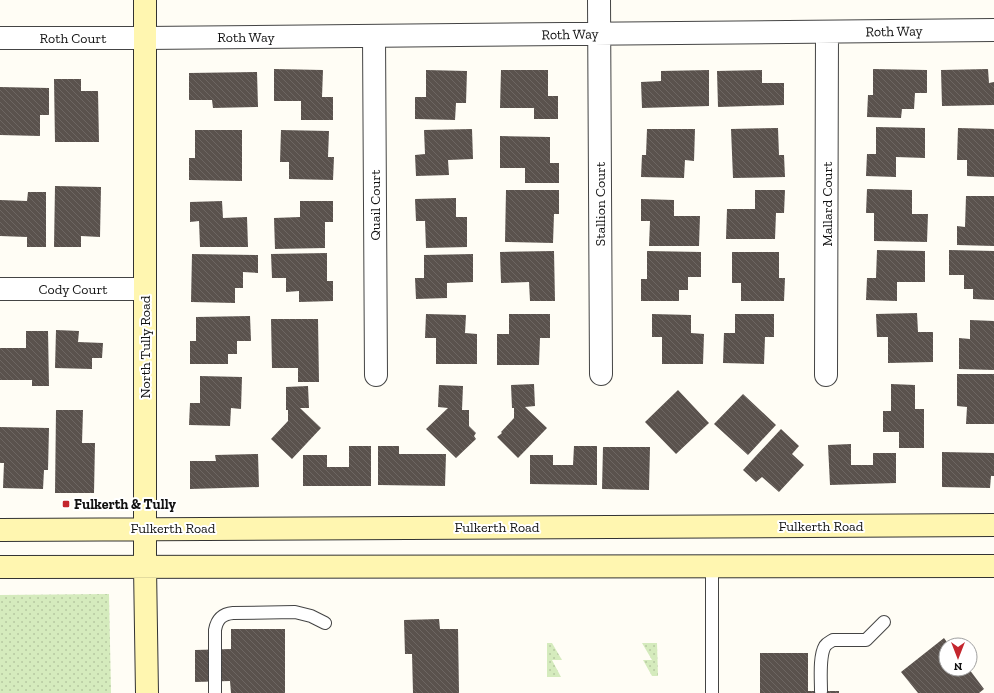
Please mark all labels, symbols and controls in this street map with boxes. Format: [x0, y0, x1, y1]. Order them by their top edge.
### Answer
street label: Roth Way [865, 22, 924, 40]
street label: Roth Way [541, 25, 600, 43]
street label: Roth Way [217, 29, 276, 46]
street label: Roth Court [40, 30, 107, 47]
street label: Stallion Court [592, 161, 609, 246]
street label: Mallard Court [819, 161, 836, 247]
street label: Quail Court [367, 169, 384, 240]
street label: Cody Court [39, 281, 108, 298]
street label: North Tully Road [137, 295, 154, 398]
place label: Fulkerth & Tully [74, 496, 177, 513]
marker: Fulkerth & Tully [61, 499, 71, 509]
street label: Fulkerth Road [778, 518, 864, 535]
street label: Fulkerth Road [454, 519, 540, 536]
street label: Fulkerth Road [130, 520, 216, 537]
north arrow [938, 637, 978, 677]
text: N [953, 660, 962, 673]

